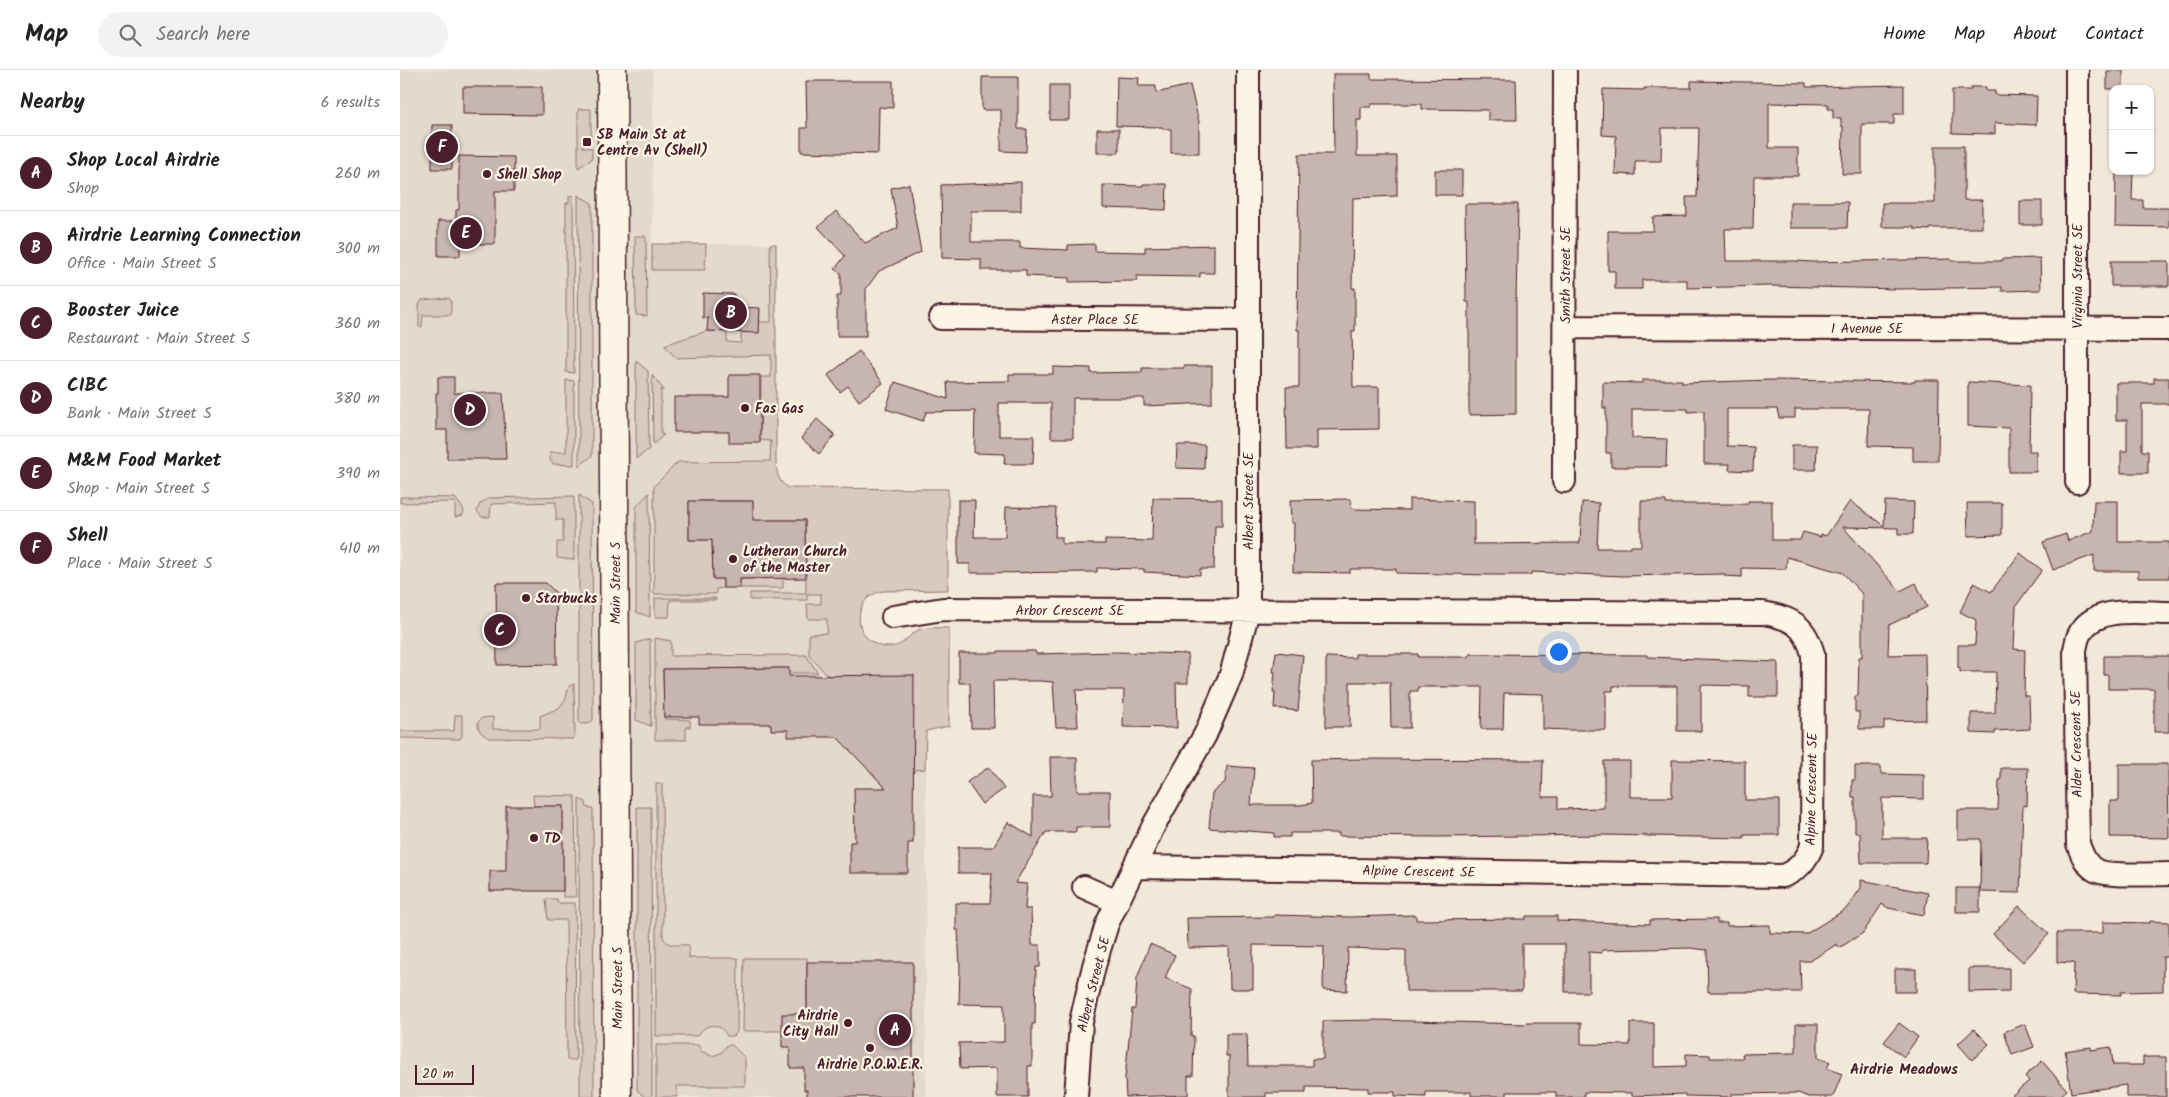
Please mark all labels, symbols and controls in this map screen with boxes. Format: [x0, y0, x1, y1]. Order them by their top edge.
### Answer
search box [98, 12, 448, 57]
text: Map [25, 15, 68, 54]
text: Search here [156, 20, 250, 50]
text: Home [1883, 20, 1926, 49]
text: Map [1954, 20, 1985, 49]
text: About [2013, 20, 2057, 49]
text: Contact [2085, 20, 2144, 49]
icon: search [116, 21, 144, 49]
map controls [2109, 85, 2154, 175]
button: + [2109, 85, 2154, 130]
text: Nearby [20, 86, 85, 119]
text: 6 results [321, 90, 380, 115]
place label: SB Main St at Centre Av (Shell) [597, 124, 708, 162]
pin: F [426, 128, 458, 166]
button: − [2109, 130, 2154, 175]
marker: SB Main St at Centre Av (Shell) [581, 136, 593, 148]
text: Shop Local Airdrie [67, 146, 220, 176]
text: A [31, 161, 41, 186]
text: 260 m [335, 161, 380, 186]
place label: Shell Shop [497, 164, 562, 186]
marker: Shell Shop [481, 168, 493, 180]
text: Shop [67, 176, 99, 201]
pin: E [450, 214, 482, 252]
text: Airdrie Learning Connection [67, 221, 301, 251]
street label: Virginia Street SE [2067, 223, 2089, 329]
street label: Smith Street SE [1555, 226, 1577, 324]
text: B [31, 236, 41, 261]
text: 300 m [336, 236, 380, 261]
text: Office · Main Street S [67, 251, 217, 276]
pin: B [715, 294, 747, 332]
text: Booster Juice [67, 296, 179, 326]
street label: Aster Place SE [1051, 309, 1140, 331]
text: C [31, 311, 41, 336]
text: 360 m [335, 311, 380, 336]
street label: 1 Avenue SE [1831, 318, 1904, 340]
text: Restaurant · Main Street S [67, 326, 250, 351]
text: CIBC [67, 371, 108, 401]
text: D [31, 386, 41, 411]
text: 380 m [334, 386, 380, 411]
pin: D [454, 391, 486, 429]
place label: Fas Gas [755, 398, 804, 420]
text: Bank · Main Street S [67, 401, 212, 426]
marker: Fas Gas [739, 402, 751, 414]
text: M&M Food Market [67, 446, 221, 476]
street label: Albert Street SE [1238, 451, 1260, 550]
text: E [32, 461, 40, 486]
text: 390 m [336, 461, 380, 486]
text: Shop · Main Street S [67, 476, 210, 501]
text: Shell [67, 521, 108, 551]
text: F [32, 536, 40, 561]
text: 410 m [339, 536, 380, 561]
street label: Main Street S [605, 541, 627, 624]
place label: Lutheran Church of the Master [743, 541, 847, 579]
text: Place · Main Street S [67, 551, 212, 576]
marker: Lutheran Church of the Master [727, 553, 739, 565]
place label: Starbucks [536, 588, 598, 610]
marker: Starbucks [520, 592, 532, 604]
street label: Arbor Crescent SE [1015, 600, 1125, 622]
pin: C [484, 611, 516, 649]
your location [1546, 639, 1572, 665]
street label: Alder Crescent SE [2065, 689, 2089, 798]
street label: Alpine Crescent SE [1800, 731, 1824, 846]
place label: TD [544, 828, 561, 850]
marker: TD [528, 832, 540, 844]
street label: Alpine Crescent SE [1362, 860, 1477, 884]
street label: Albert Street SE [1071, 933, 1117, 1034]
street label: Main Street S [607, 946, 629, 1029]
place label: Airdrie City Hall [783, 1005, 838, 1043]
pin: A [879, 1011, 911, 1049]
marker: Airdrie City Hall [842, 1017, 854, 1029]
marker: Airdrie P.O.W.E.R. [864, 1042, 876, 1054]
place label: Airdrie P.O.W.E.R. [817, 1054, 923, 1076]
district label: Airdrie Meadows [1850, 1058, 1958, 1082]
scale bar [415, 1062, 474, 1085]
text: 20 m [422, 1063, 454, 1085]

